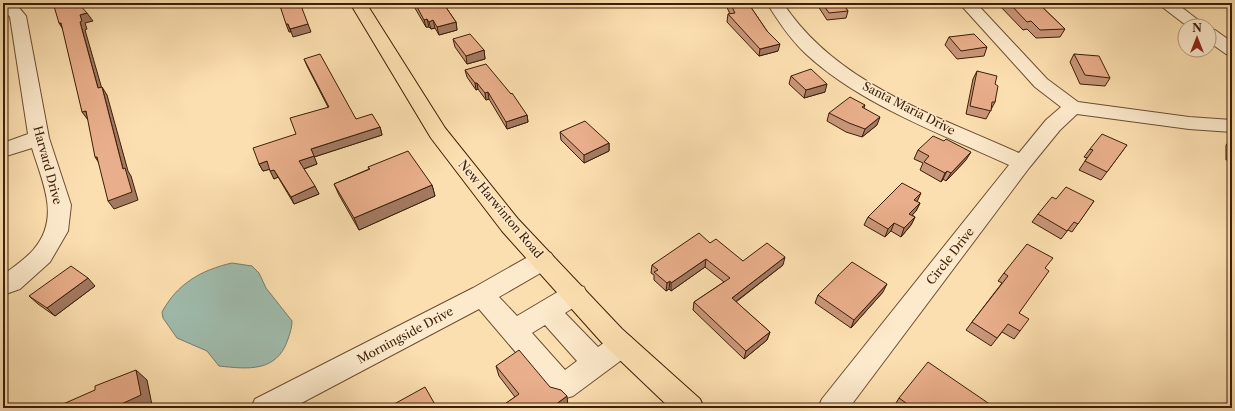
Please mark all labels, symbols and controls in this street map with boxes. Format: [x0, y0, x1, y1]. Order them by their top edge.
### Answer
north arrow [1177, 18, 1217, 58]
text: N [1192, 21, 1202, 35]
street label: Santa Maria Drive [860, 78, 958, 138]
street label: Harvard Drive [30, 124, 66, 206]
street label: New Harwinton Road [456, 157, 547, 262]
street label: Circle Drive [923, 224, 977, 288]
street label: Morningside Drive [354, 303, 456, 367]

